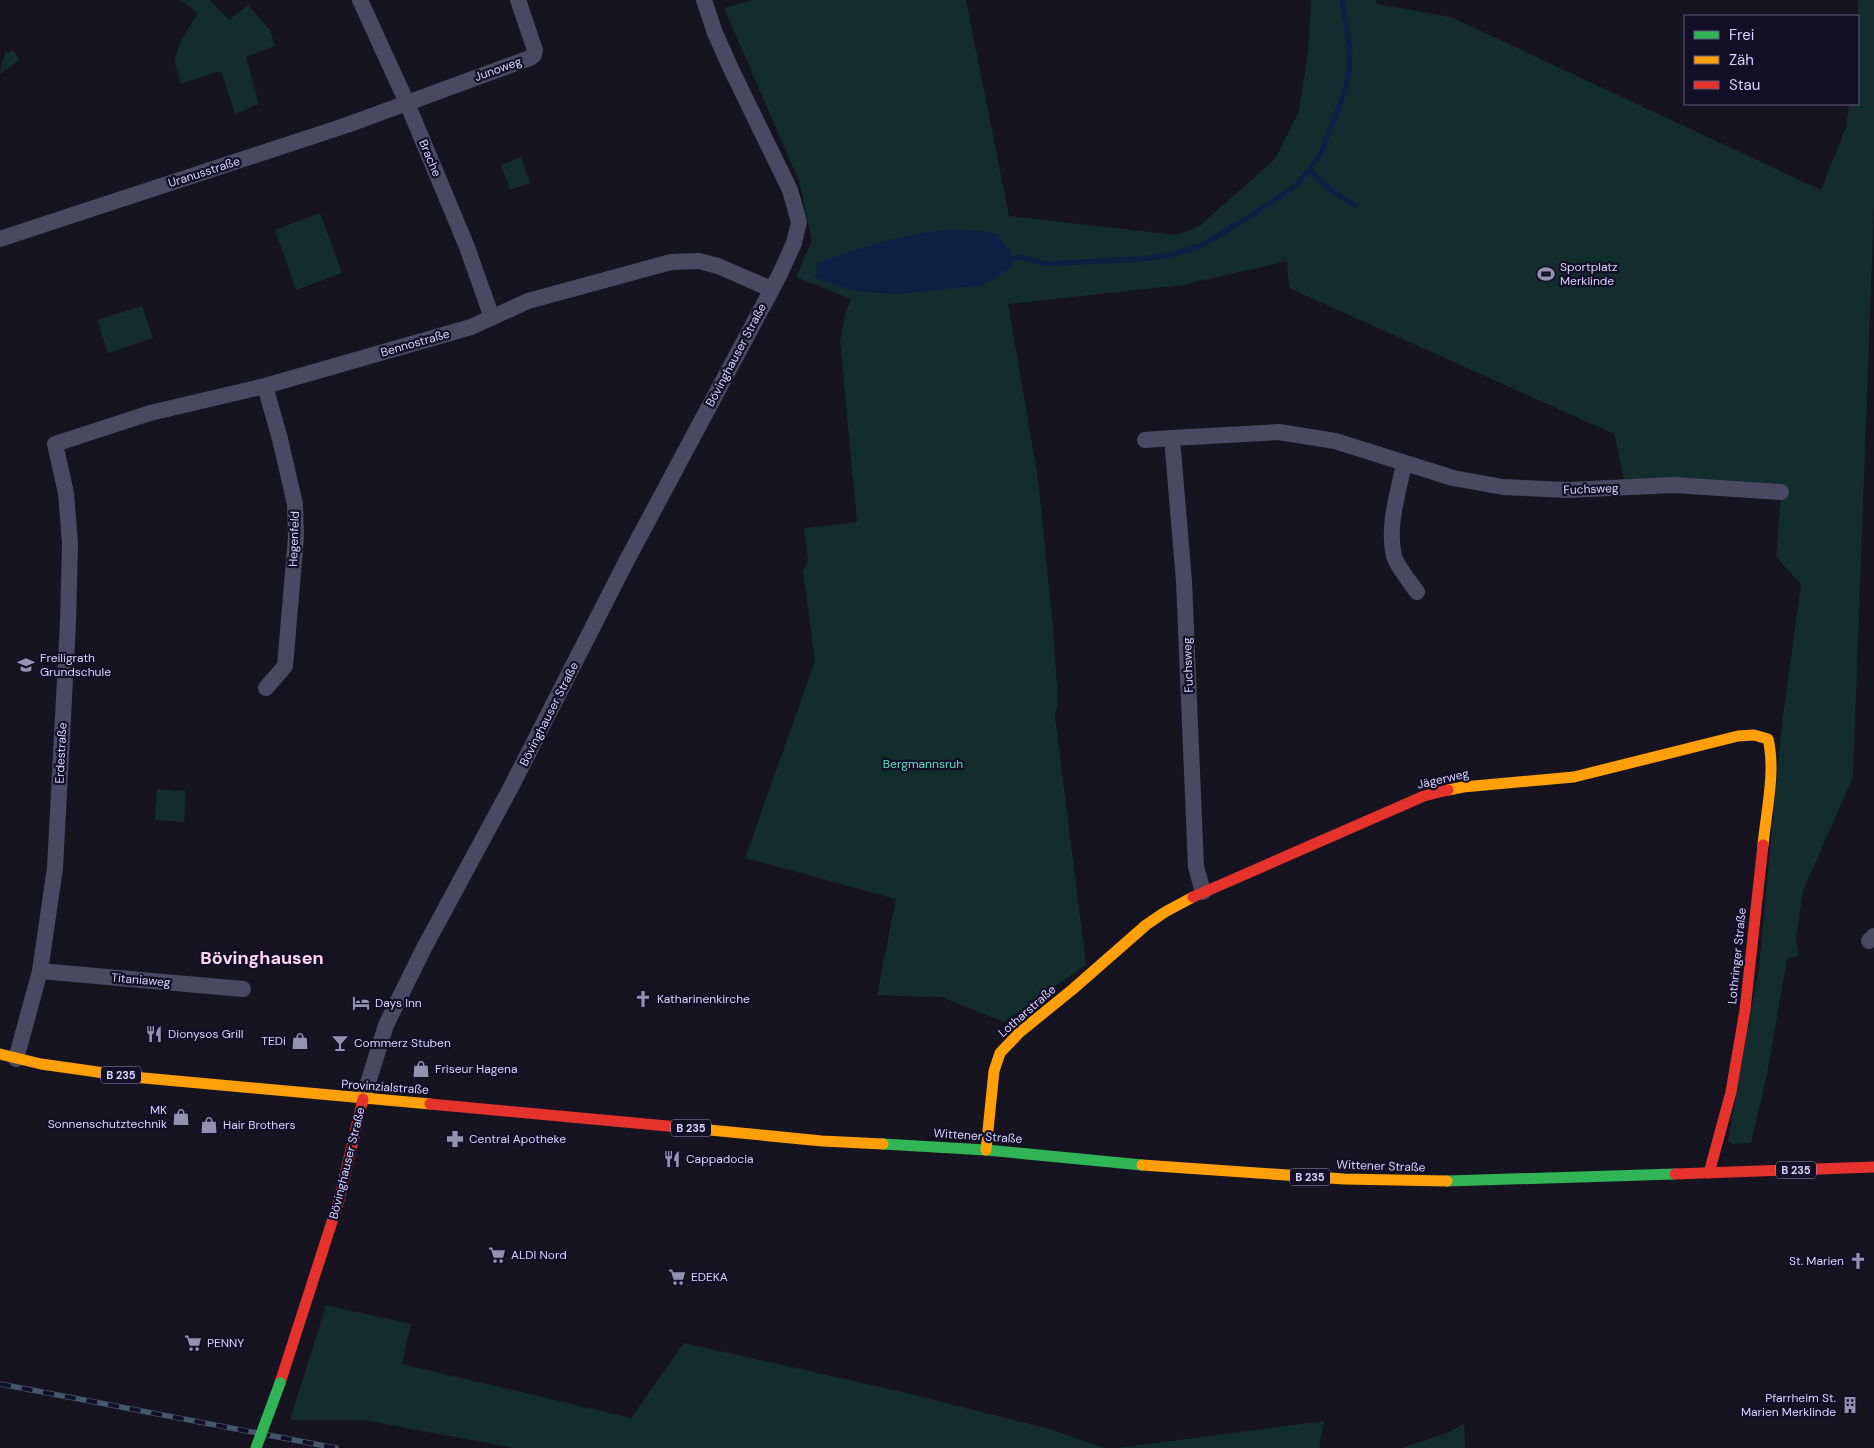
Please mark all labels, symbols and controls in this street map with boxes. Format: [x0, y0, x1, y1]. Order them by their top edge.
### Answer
legend [1684, 15, 1859, 105]
text: Frei [1729, 25, 1754, 45]
text: Zäh [1729, 50, 1754, 70]
street label: Junoweg [472, 53, 524, 85]
text: Stau [1729, 75, 1760, 95]
street label: Brache [415, 137, 445, 179]
street label: Uranusstraße [166, 153, 242, 191]
place label: Sportplatz Merklinde [1560, 259, 1617, 289]
sports icon: Sportplatz Merklinde [1536, 264, 1556, 284]
street label: Bövinghauser Straße [702, 300, 770, 409]
street label: Bennostraße [379, 325, 451, 360]
street label: Fuchsweg [1563, 480, 1619, 498]
street label: Hegenfeld [285, 511, 303, 567]
street label: Fuchsweg [1179, 637, 1197, 693]
place label: Freiligrath Grundschule [40, 650, 111, 680]
school or university icon: Freiligrath Grundschule [16, 655, 36, 675]
street label: Bövinghauser Straße [516, 659, 582, 769]
street label: Erdestraße [51, 722, 71, 784]
park label: Bergmannsruh [883, 756, 963, 772]
street label: Jägerweg [1416, 765, 1471, 793]
street label: Lothringer Straße [1724, 907, 1750, 1005]
district label: Bövinghausen [200, 946, 324, 970]
street label: Titaniaweg [111, 969, 172, 991]
street label: Lotharstraße [995, 981, 1059, 1041]
church icon: Katharinenkirche [633, 989, 653, 1009]
place label: Katharinenkirche [657, 991, 750, 1007]
hotel icon: Days Inn [351, 993, 371, 1013]
place label: Days Inn [375, 995, 422, 1011]
restaurant icon: Dionysos Grill [144, 1024, 164, 1044]
place label: Dionysos Grill [168, 1026, 243, 1042]
shop icon: TEDi [290, 1031, 310, 1051]
place label: TEDi [261, 1033, 286, 1049]
bar icon: Commerz Stuben [330, 1033, 350, 1053]
place label: Commerz Stuben [354, 1035, 451, 1051]
shop icon: Friseur Hagena [411, 1059, 431, 1079]
place label: Friseur Hagena [435, 1061, 517, 1077]
road number: B 235 [101, 1066, 141, 1084]
street label: Provinzialstraße [341, 1076, 429, 1098]
place label: MK Sonnenschutztechnik [48, 1102, 167, 1132]
street label: Bövinghauser Straße [325, 1105, 369, 1221]
shop icon: MK Sonnenschutztechnik [171, 1107, 191, 1127]
shop icon: Hair Brothers [199, 1115, 219, 1135]
place label: Hair Brothers [223, 1117, 295, 1133]
road number: B 235 [671, 1120, 711, 1136]
street label: Wittener Straße [933, 1125, 1023, 1147]
pharmacy icon: Central Apotheke [445, 1129, 465, 1149]
place label: Central Apotheke [469, 1131, 566, 1147]
restaurant icon: Cappadocia [662, 1149, 682, 1169]
place label: Cappadocia [686, 1151, 754, 1167]
street label: Wittener Straße [1336, 1156, 1426, 1176]
road number: B 235 [1776, 1162, 1816, 1178]
road number: B 235 [1290, 1168, 1330, 1186]
supermarket icon: ALDI Nord [487, 1245, 507, 1265]
place label: ALDI Nord [511, 1247, 567, 1263]
church icon: St. Marien [1848, 1251, 1868, 1271]
place label: St. Marien [1789, 1253, 1844, 1269]
supermarket icon: EDEKA [667, 1267, 687, 1287]
place label: EDEKA [691, 1269, 728, 1285]
supermarket icon: PENNY [183, 1333, 203, 1353]
place label: PENNY [207, 1335, 244, 1351]
place label: Pfarrheim St. Marien Merklinde [1741, 1390, 1836, 1420]
building icon: Pfarrheim St. Marien Merklinde [1840, 1395, 1860, 1415]

